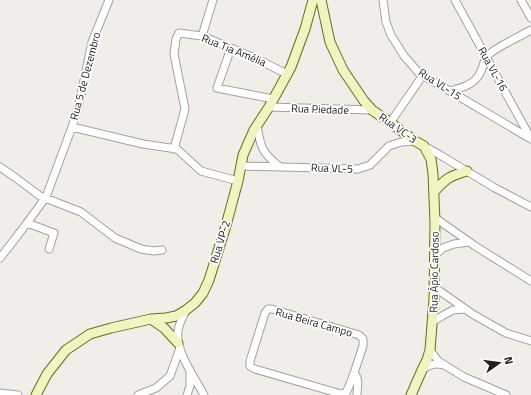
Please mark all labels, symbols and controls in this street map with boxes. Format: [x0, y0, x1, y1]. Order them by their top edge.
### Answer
street label: Rua 5 de Dezembro [66, 30, 104, 122]
street label: Rua Tia Amélia [199, 30, 269, 70]
street label: Rua VL-16 [474, 44, 512, 94]
street label: Rua VL-15 [415, 64, 465, 104]
street label: Rua Piedade [291, 100, 350, 118]
street label: Rua VC-3 [376, 109, 420, 147]
street label: Rua VL-5 [311, 159, 353, 177]
street label: Rua VP-2 [206, 218, 234, 266]
street label: Rua Ápio Cardoso [425, 231, 443, 313]
street label: Rua Beira Campo [274, 303, 354, 341]
north arrow [479, 343, 519, 383]
text: N [500, 355, 517, 366]

